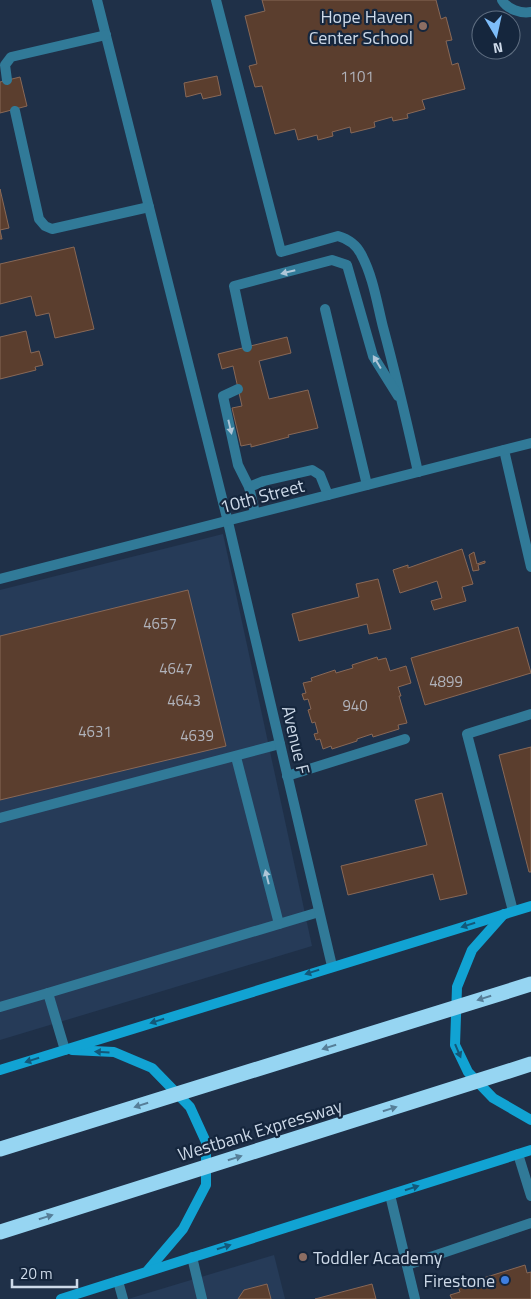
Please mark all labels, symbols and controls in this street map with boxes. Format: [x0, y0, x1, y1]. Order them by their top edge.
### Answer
place label: Hope Haven Center School [309, 3, 413, 51]
north arrow [471, 10, 521, 60]
marker: Hope Haven Center School [417, 20, 429, 32]
text: N [492, 37, 505, 59]
house number: 1101 [340, 65, 374, 88]
one-way arrow [281, 268, 296, 276]
one-way arrow [372, 355, 381, 368]
one-way arrow [226, 419, 234, 435]
street label: 10th Street [217, 472, 308, 520]
house number: 4657 [143, 612, 177, 635]
house number: 4647 [159, 657, 193, 680]
house number: 4899 [429, 670, 463, 693]
house number: 4643 [167, 689, 201, 712]
house number: 940 [342, 694, 368, 717]
street label: Avenue F [275, 703, 317, 777]
house number: 4631 [78, 720, 112, 743]
house number: 4639 [180, 724, 214, 747]
one-way arrow [262, 869, 270, 884]
one-way arrow [460, 921, 475, 929]
one-way arrow [304, 968, 319, 976]
one-way arrow [477, 995, 492, 1003]
one-way arrow [149, 1017, 164, 1025]
one-way arrow [322, 1043, 337, 1051]
one-way arrow [455, 1044, 463, 1058]
one-way arrow [94, 1047, 110, 1055]
one-way arrow [25, 1056, 40, 1064]
street label: Westbank Expressway [174, 1092, 346, 1168]
one-way arrow [133, 1102, 148, 1110]
one-way arrow [382, 1105, 397, 1112]
one-way arrow [228, 1153, 243, 1161]
one-way arrow [405, 1183, 420, 1191]
one-way arrow [39, 1213, 54, 1221]
one-way arrow [216, 1243, 231, 1251]
place label: Toddler Academy [313, 1244, 443, 1271]
marker: Toddler Academy [297, 1251, 309, 1263]
scale bar [12, 1256, 78, 1288]
text: 20 m [20, 1262, 53, 1285]
place label: Firestone [424, 1267, 495, 1294]
marker: Firestone [499, 1274, 511, 1286]

